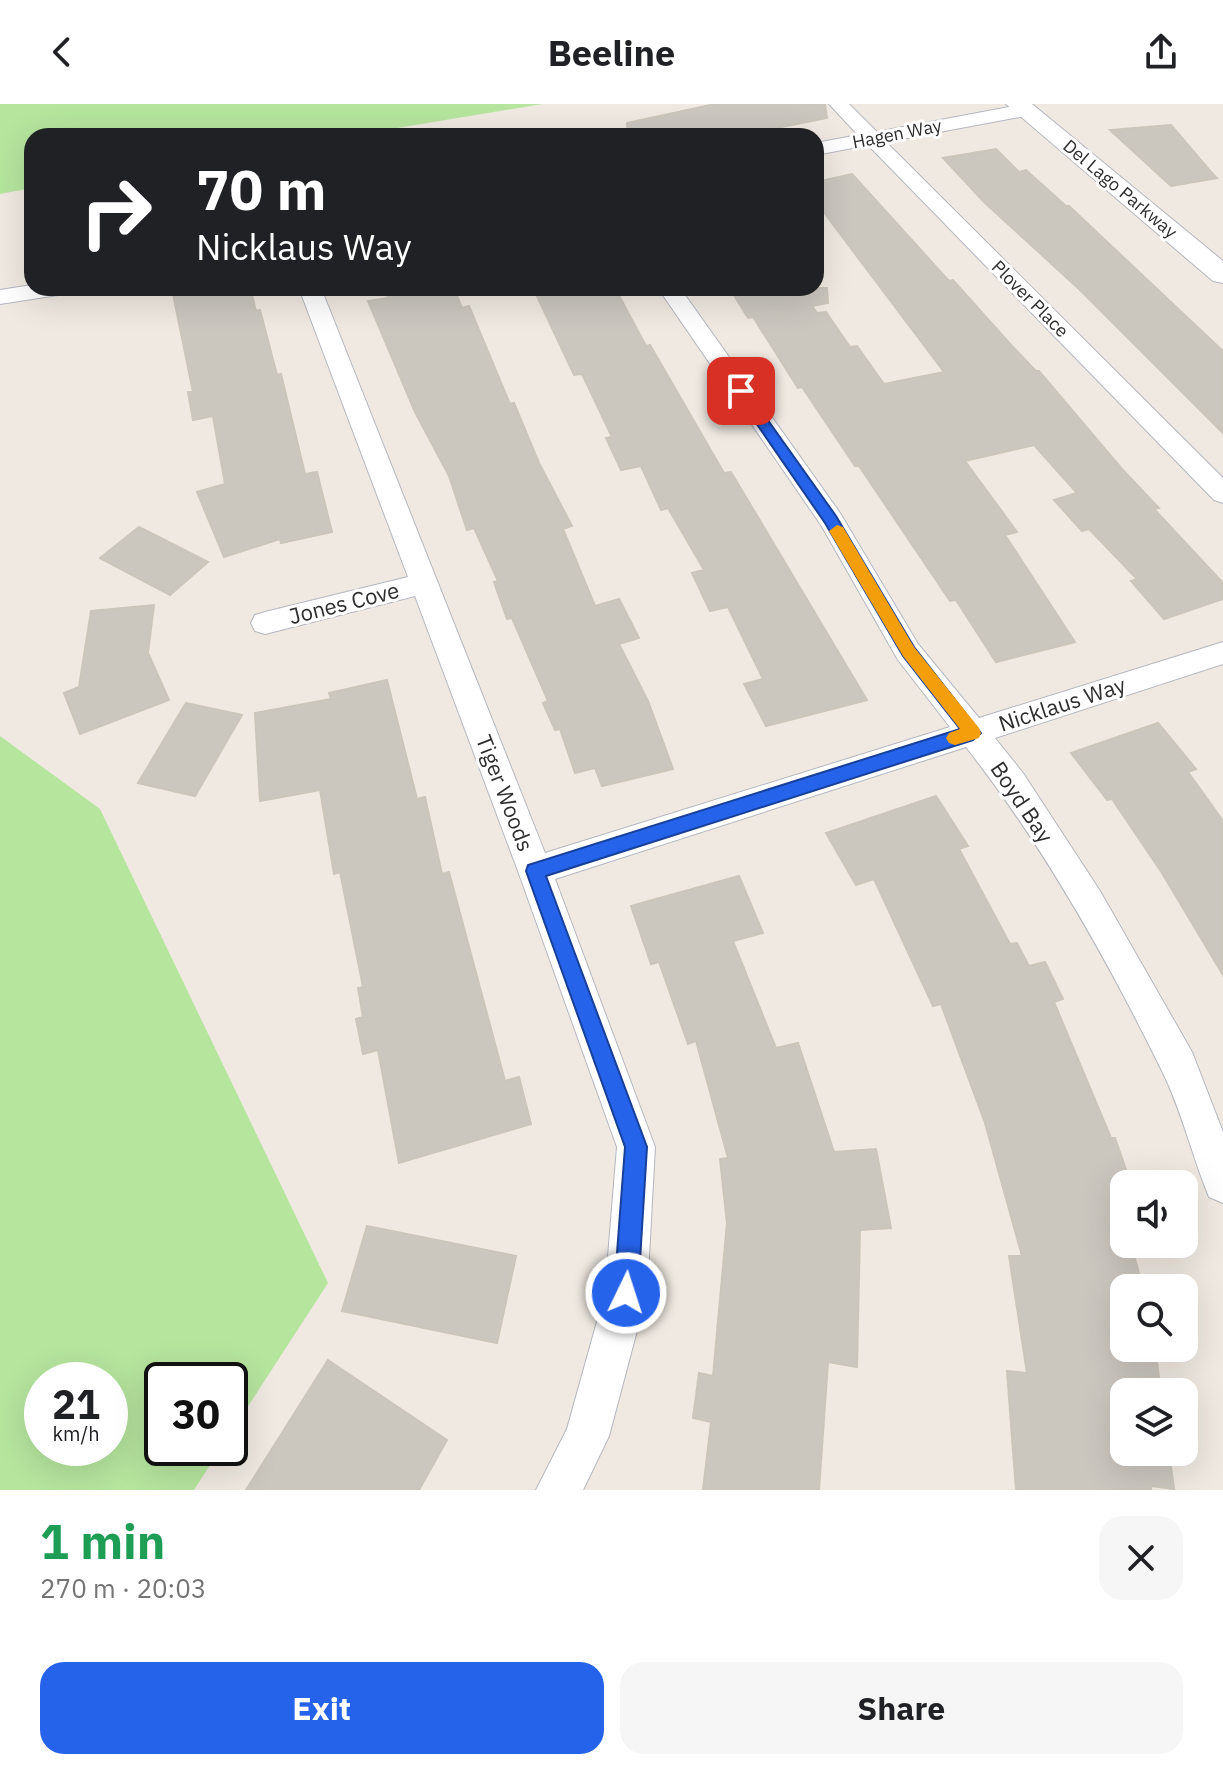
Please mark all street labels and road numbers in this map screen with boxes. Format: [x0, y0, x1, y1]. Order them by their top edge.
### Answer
street label: Hagen Way [850, 114, 944, 153]
street label: Del Lago Parkway [1059, 134, 1182, 243]
street label: Plover Place [987, 255, 1074, 342]
street label: Jones Cove [286, 575, 402, 630]
street label: Nicklaus Way [995, 669, 1129, 738]
street label: Tiger Woods [470, 731, 541, 855]
street label: Boyd Bay [985, 755, 1060, 848]

